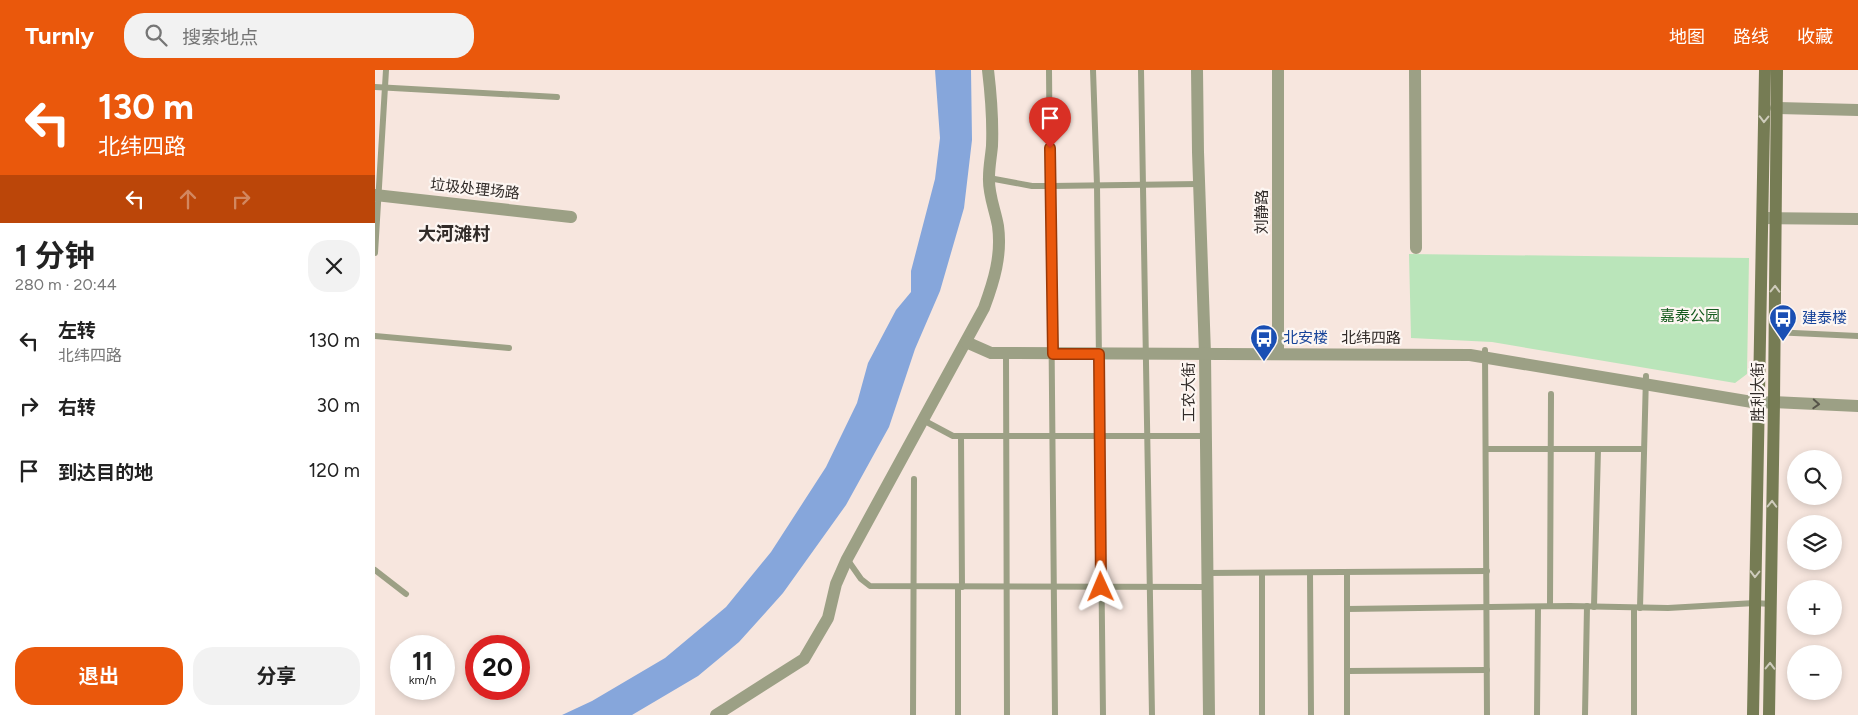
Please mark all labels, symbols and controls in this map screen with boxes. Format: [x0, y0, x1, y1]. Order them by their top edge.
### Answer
search box [124, 13, 474, 58]
text: Turnly [25, 21, 94, 50]
icon: search [142, 21, 170, 49]
text: 搜索地点 [182, 26, 258, 49]
text: 地图 [1669, 26, 1705, 48]
text: 路线 [1733, 26, 1769, 48]
text: 收藏 [1797, 26, 1833, 48]
text: 130 m [98, 86, 194, 128]
icon: left [15, 90, 80, 155]
pin [1029, 97, 1071, 148]
icon: arrive [1036, 104, 1064, 132]
one-way arrow [1759, 115, 1769, 123]
text: 北纬四路 [98, 133, 186, 160]
street label: 垃圾处理场路 [429, 175, 521, 203]
icon: left [121, 185, 149, 213]
icon: ahead [174, 185, 202, 213]
icon: right [227, 185, 255, 213]
street label: 刘静路 [1253, 189, 1271, 235]
district label: 大河滩村 [418, 223, 490, 245]
text: 1 分钟 [15, 237, 95, 274]
button: close [308, 240, 360, 292]
text: 280 m · 20:44 [15, 275, 117, 294]
one-way arrow [1769, 285, 1780, 293]
bus stop icon: 建泰楼 [1768, 303, 1798, 342]
park label: 嘉泰公园 [1660, 307, 1720, 325]
place label: 建泰楼 [1802, 309, 1847, 327]
text: 左转 [58, 319, 96, 342]
bus stop icon: 北安楼 [1249, 323, 1279, 362]
icon: left [15, 327, 43, 355]
text: 130 m [309, 329, 360, 352]
place label: 北安楼 [1283, 329, 1328, 347]
street label: 北纬四路 [1341, 329, 1401, 347]
text: 北纬四路 [58, 346, 122, 365]
street label: 工农大街 [1180, 362, 1198, 422]
street label: 胜利大街 [1749, 362, 1767, 422]
icon: right [15, 392, 43, 420]
text: 30 m [317, 394, 360, 417]
text: 右转 [58, 396, 96, 419]
one-way arrow [1812, 398, 1820, 409]
map controls [1787, 450, 1842, 700]
button: search [1787, 450, 1842, 505]
icon: arrive [15, 457, 43, 485]
text: 120 m [308, 459, 360, 482]
text: 到达目的地 [58, 461, 153, 484]
one-way arrow [1767, 500, 1777, 508]
button: layers [1787, 515, 1842, 570]
position arrow [1074, 560, 1126, 612]
one-way arrow [1750, 570, 1761, 578]
button: + [1787, 580, 1842, 635]
speed limit sign: 20 [465, 635, 530, 700]
button: − [1787, 645, 1842, 700]
text: 11 [412, 646, 433, 676]
button: 退出 [15, 647, 183, 705]
button: 分享 [193, 647, 360, 705]
one-way arrow [1765, 662, 1775, 670]
text: km/h [409, 673, 436, 687]

